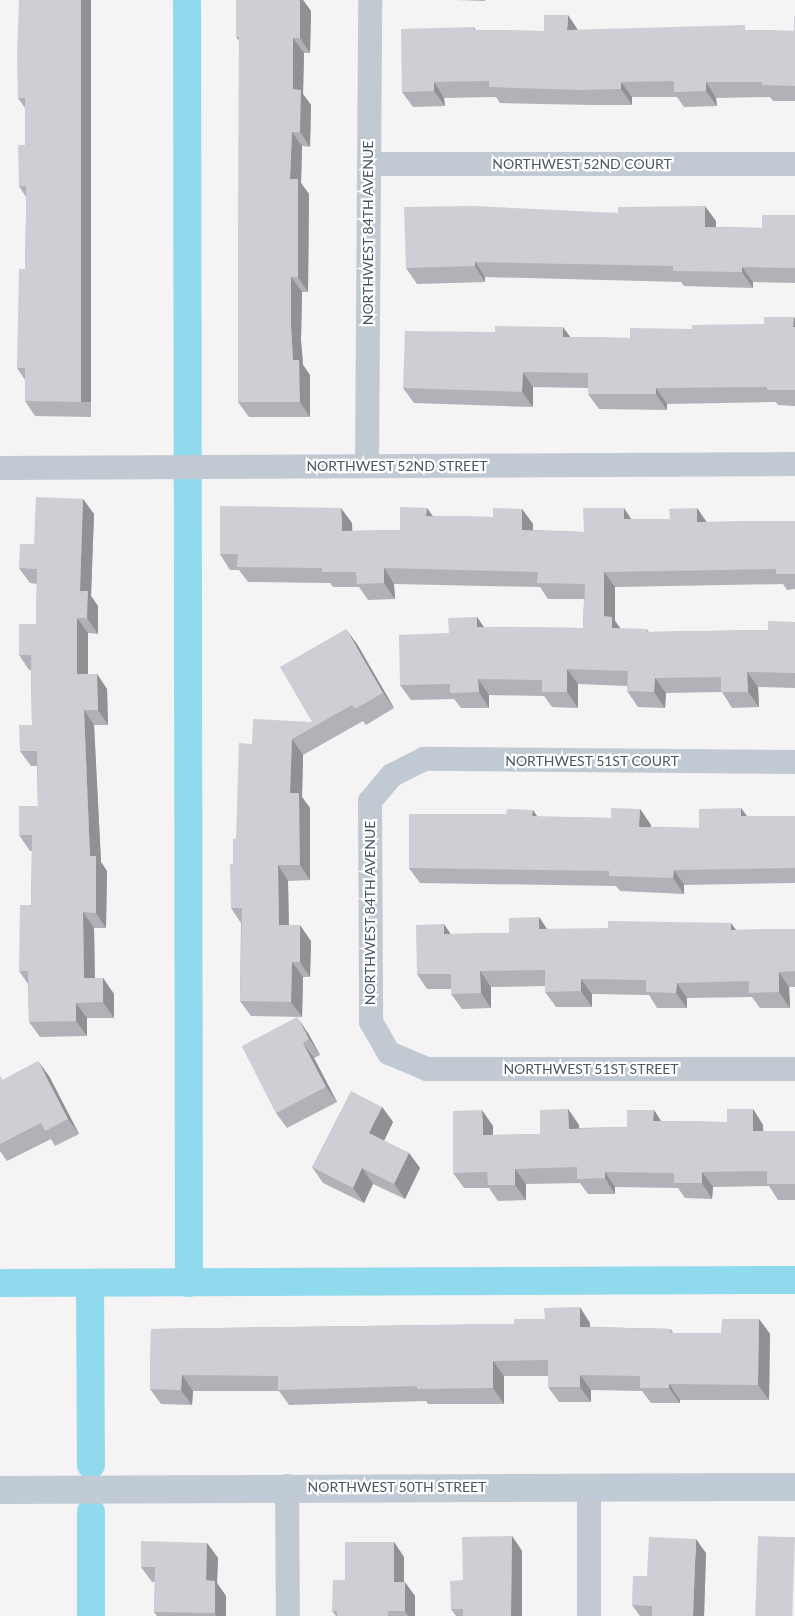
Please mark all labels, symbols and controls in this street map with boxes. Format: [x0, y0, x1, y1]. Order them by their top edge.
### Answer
street label: NORTHWEST 84TH AVENUE [360, 140, 376, 326]
street label: NORTHWEST 52ND COURT [492, 156, 672, 172]
street label: NORTHWEST 52ND STREET [306, 458, 488, 474]
street label: NORTHWEST 51ST COURT [505, 753, 679, 769]
street label: NORTHWEST 84TH AVENUE [362, 820, 378, 1006]
street label: NORTHWEST 51ST STREET [503, 1061, 679, 1077]
street label: NORTHWEST 50TH STREET [307, 1479, 487, 1495]

